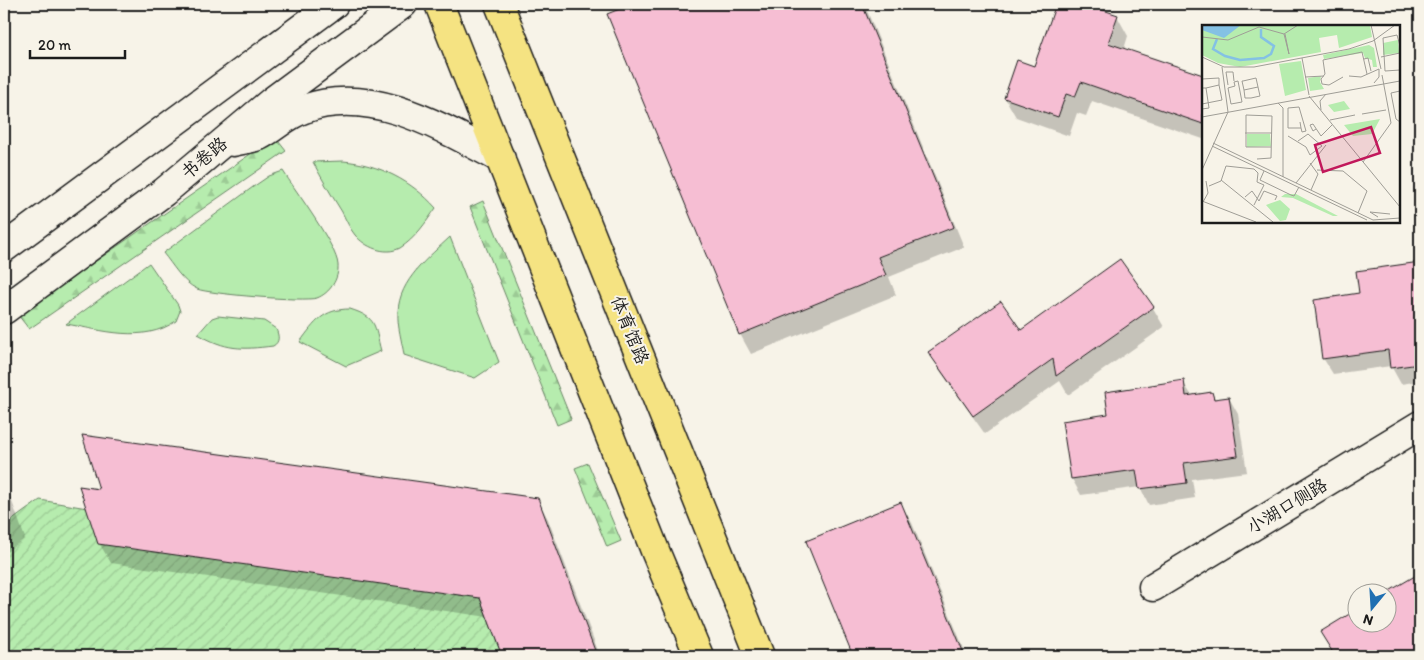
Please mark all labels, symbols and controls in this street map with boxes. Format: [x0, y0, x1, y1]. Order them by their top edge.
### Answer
inset map [1202, 25, 1399, 222]
scale bar [30, 28, 125, 60]
text: 20 m [38, 36, 72, 54]
street label: 书卷路 [176, 132, 232, 184]
street label: 体育馆路 [606, 293, 654, 367]
street label: 小湖口侧路 [1243, 473, 1331, 539]
north arrow [1346, 582, 1396, 632]
text: N [1361, 610, 1375, 629]

